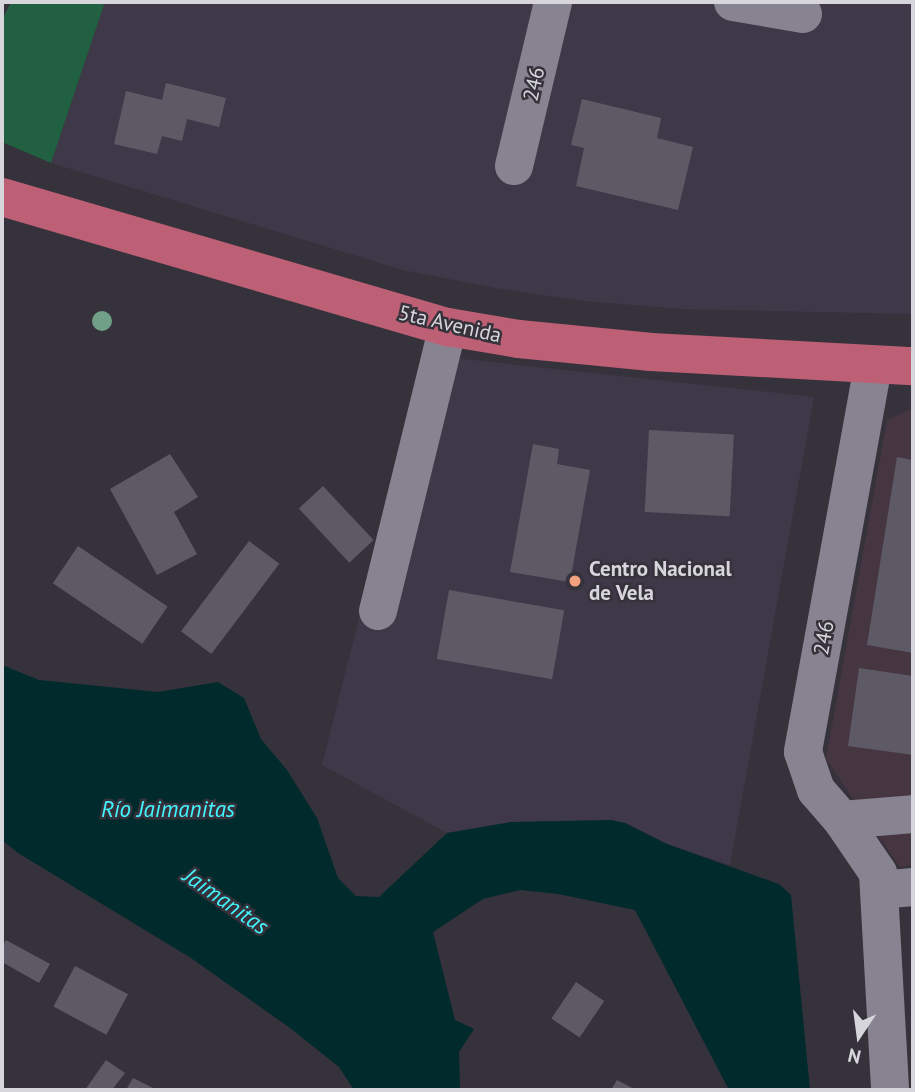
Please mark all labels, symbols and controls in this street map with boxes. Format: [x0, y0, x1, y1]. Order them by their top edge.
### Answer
street label: 246 [518, 64, 550, 104]
street label: 5ta Avenida [396, 300, 504, 348]
place label: Centro Nacional de Vela [589, 556, 732, 606]
marker: Centro Nacional de Vela [567, 573, 583, 589]
street label: 246 [809, 619, 839, 657]
water label: Río Jaimanitas [101, 795, 235, 823]
water label: Jaimanitas [178, 862, 274, 940]
north arrow [824, 1001, 894, 1071]
text: N [846, 1043, 863, 1070]

